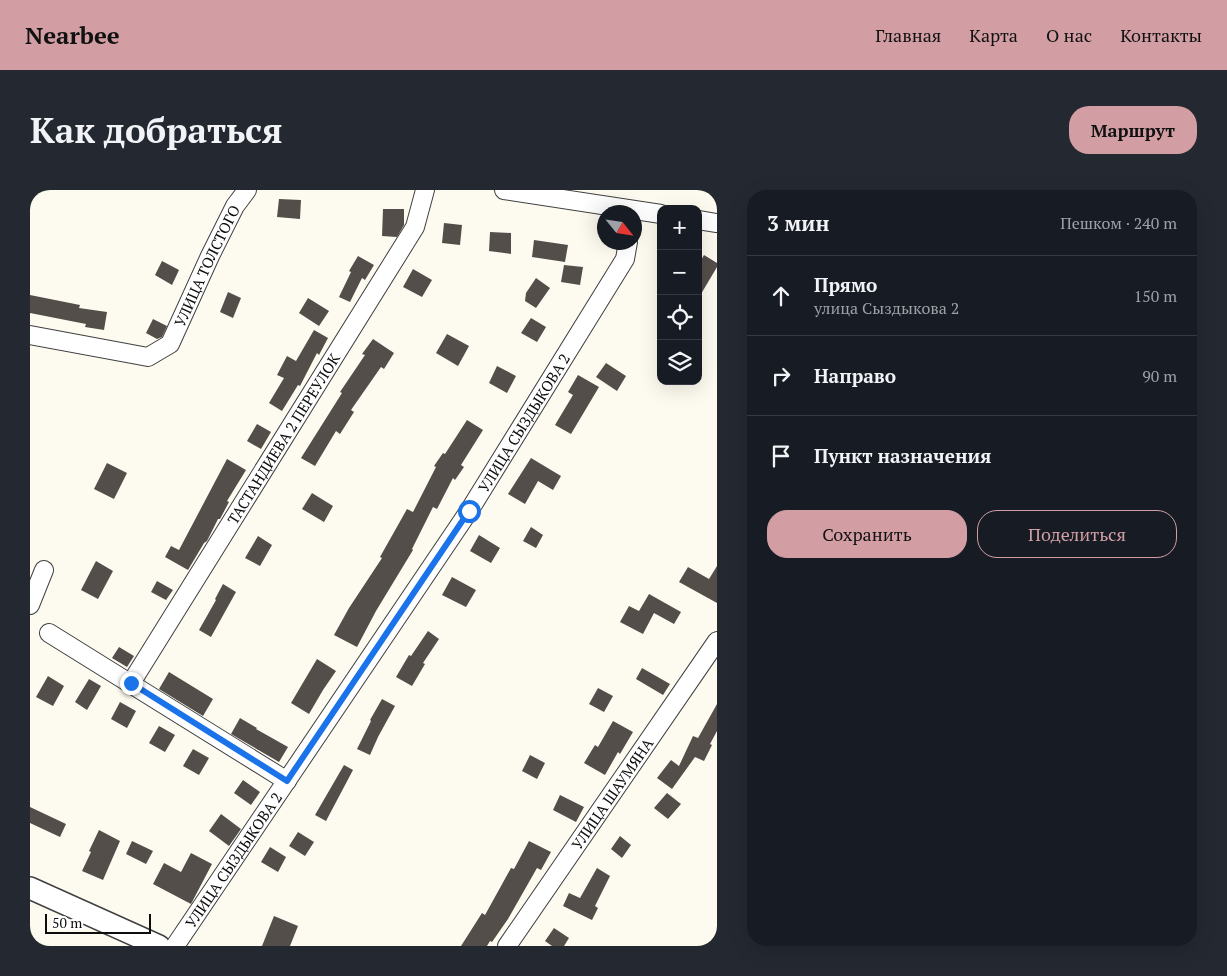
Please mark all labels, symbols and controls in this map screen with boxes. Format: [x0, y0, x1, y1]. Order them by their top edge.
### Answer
text: Nearbee [25, 19, 120, 51]
text: Главная [875, 23, 941, 47]
text: Карта [969, 23, 1018, 47]
text: О нас [1046, 23, 1092, 47]
text: Контакты [1120, 23, 1202, 47]
button: Маршрут [1069, 106, 1197, 154]
text: Как добраться [30, 107, 283, 153]
street label: УЛИЦА ТОЛСТОГО [169, 201, 244, 330]
north arrow [597, 205, 642, 250]
map controls [657, 205, 702, 385]
button: + [657, 205, 702, 250]
text: 3 мин [767, 209, 829, 237]
text: Пешком · 240 m [1060, 212, 1177, 234]
button: − [657, 250, 702, 295]
text: Прямо [814, 272, 877, 297]
icon: ahead [767, 282, 795, 310]
text: 150 m [1134, 285, 1177, 307]
button: locate [657, 295, 702, 340]
text: улица Сыздыкова 2 [814, 297, 959, 319]
button: layers [657, 340, 702, 385]
street label: ТАСТАНДИЕВА 2 ПЕРЕУЛОК [222, 349, 344, 528]
street label: УЛИЦА СЫЗДЫКОВА 2 [473, 349, 574, 496]
icon: right [767, 362, 795, 390]
text: Направо [814, 363, 896, 388]
text: 90 m [1142, 365, 1177, 387]
icon: arrive [767, 442, 795, 470]
text: Пункт назначения [814, 443, 991, 468]
route start [458, 500, 481, 523]
button: Сохранить [767, 510, 967, 558]
button: Поделиться [977, 510, 1177, 558]
route end [120, 672, 143, 695]
street label: УЛИЦА ШАУМЯНА [566, 733, 658, 853]
street label: УЛИЦА СЫЗДЫКОВА 2 [180, 788, 286, 932]
scale bar [45, 911, 151, 934]
text: 50 m [52, 913, 82, 932]

